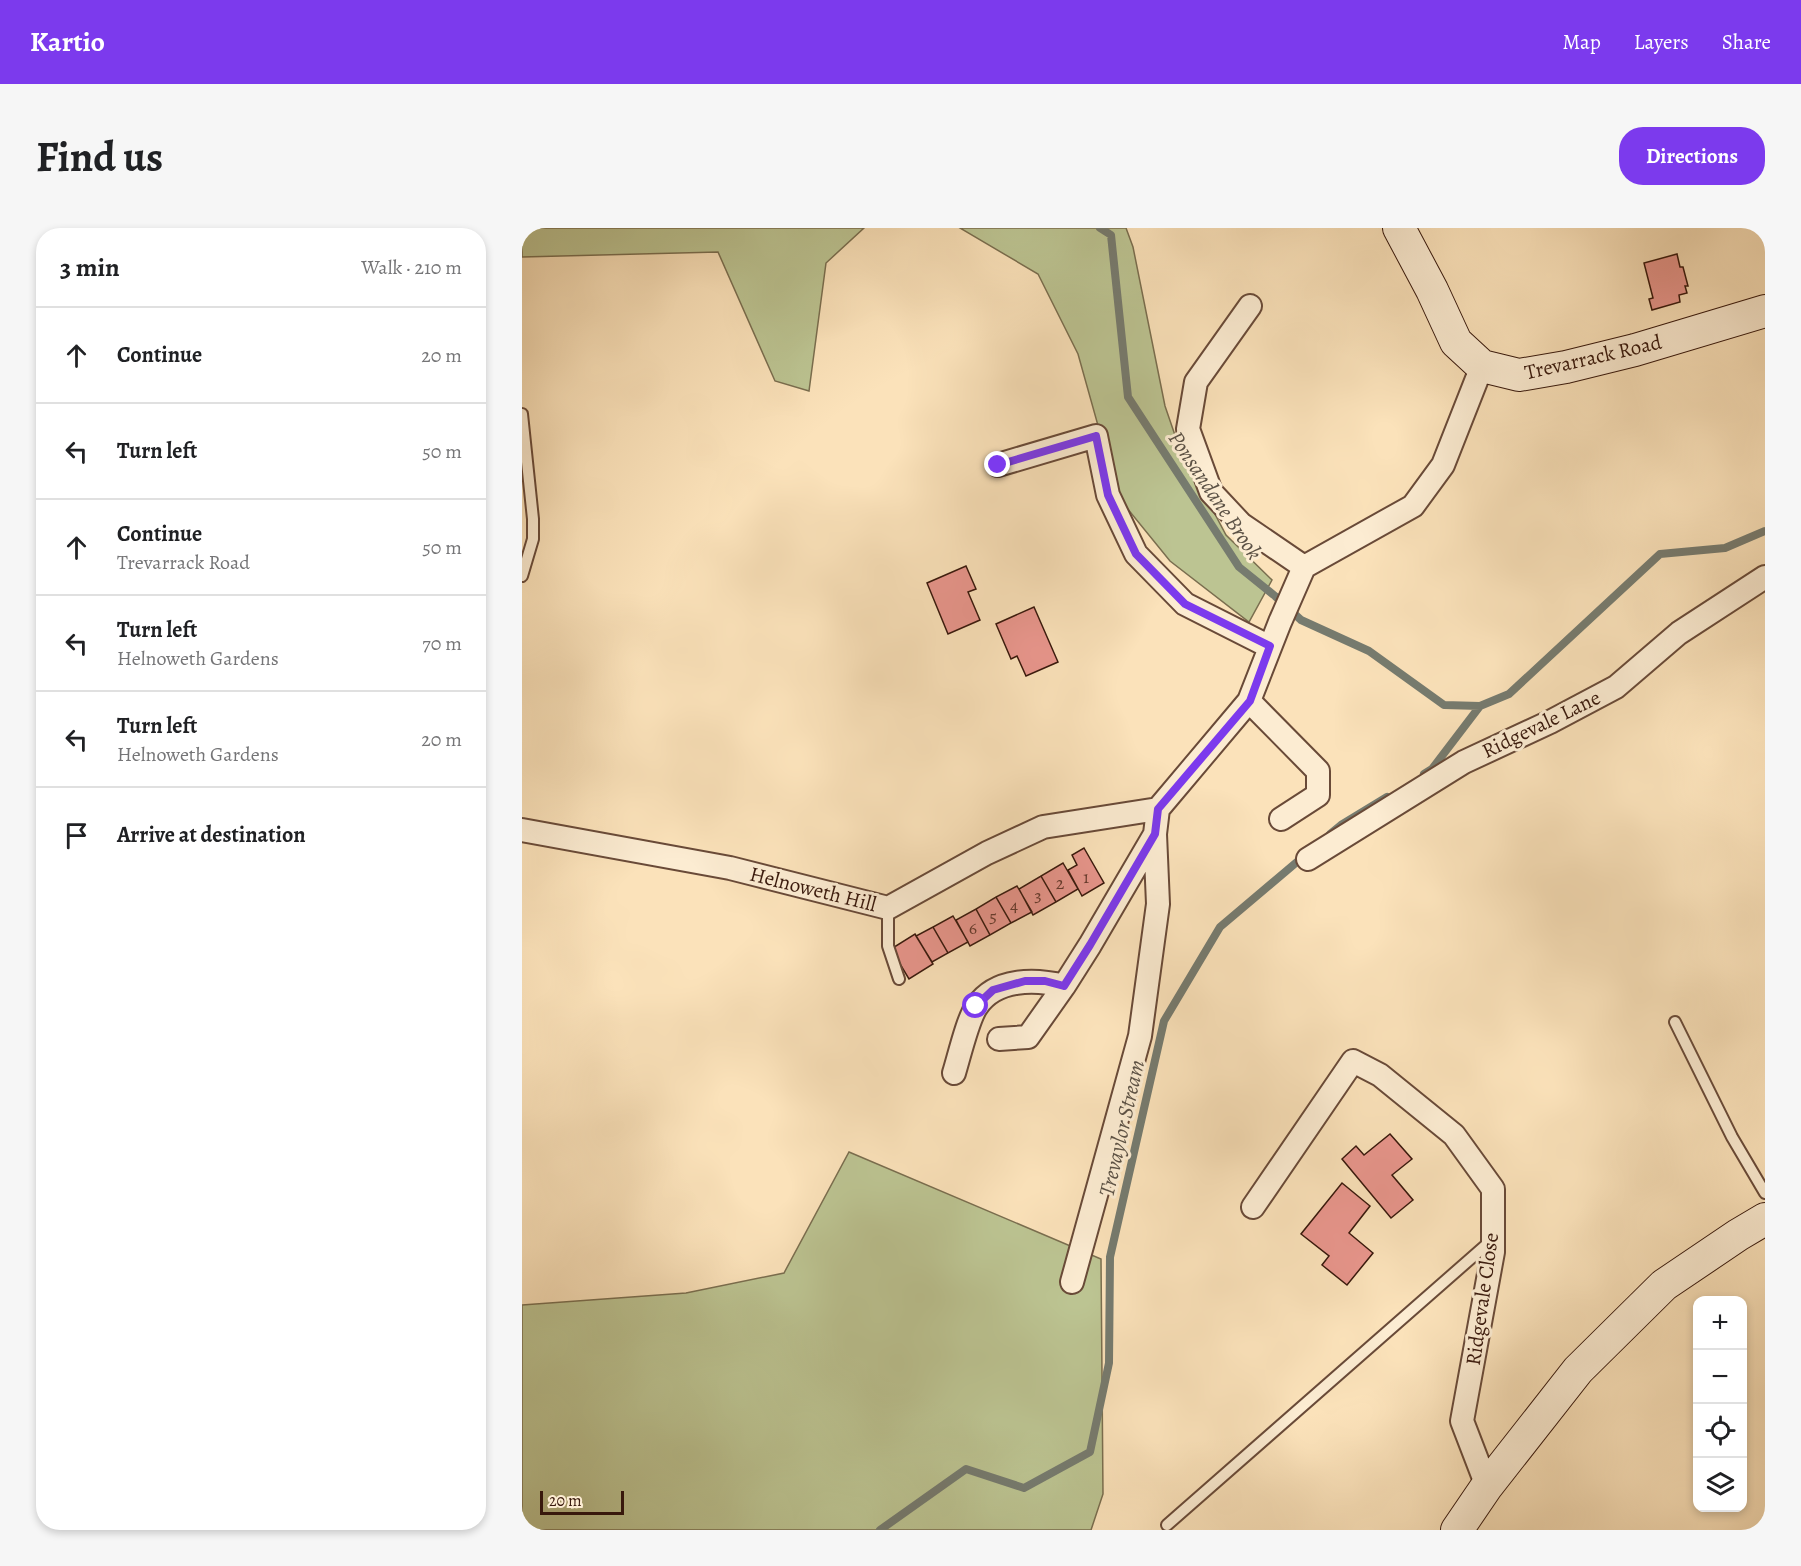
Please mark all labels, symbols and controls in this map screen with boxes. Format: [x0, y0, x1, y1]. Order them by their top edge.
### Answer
text: Kartio [30, 23, 105, 61]
text: Map [1562, 28, 1601, 56]
text: Layers [1634, 28, 1689, 56]
text: Share [1722, 28, 1771, 56]
button: Directions [1619, 127, 1765, 185]
text: Find us [36, 128, 163, 185]
text: 3 min [60, 250, 120, 285]
text: Walk · 210 m [361, 254, 462, 281]
street label: Trevarrack Road [1522, 327, 1665, 386]
icon: ahead [60, 339, 93, 372]
text: Continue [117, 340, 202, 370]
text: 20 m [421, 342, 462, 369]
water label: Ponsandane Brook [1161, 425, 1269, 566]
icon: left [60, 435, 93, 468]
text: Turn left [117, 436, 197, 466]
text: 50 m [422, 438, 462, 465]
route end [984, 451, 1010, 477]
text: Continue [117, 519, 202, 549]
icon: ahead [60, 531, 93, 564]
text: 50 m [422, 534, 462, 561]
text: Trevarrack Road [117, 549, 250, 576]
text: Turn left [117, 615, 197, 645]
icon: left [60, 627, 93, 660]
text: 70 m [422, 630, 462, 657]
text: Helnoweth Gardens [117, 645, 279, 672]
street label: Ridgevale Lane [1477, 683, 1605, 765]
text: Turn left [117, 711, 197, 741]
icon: left [60, 723, 93, 756]
text: 20 m [421, 726, 462, 753]
text: Helnoweth Gardens [117, 741, 279, 768]
icon: arrive [60, 819, 93, 852]
text: Arrive at destination [117, 820, 306, 850]
street label: Helnoweth Hill [747, 860, 879, 918]
house number: 1 [1083, 865, 1089, 889]
house number: 2 [1056, 871, 1065, 895]
house number: 3 [1034, 883, 1042, 907]
house number: 4 [1010, 893, 1018, 917]
house number: 5 [989, 904, 997, 928]
house number: 6 [969, 916, 977, 940]
route start [962, 992, 988, 1018]
water label: Trevaylor Stream [1092, 1057, 1152, 1200]
street label: Ridgevale Close [1459, 1231, 1505, 1367]
map controls [1693, 1296, 1747, 1512]
button: + [1693, 1296, 1747, 1350]
button: − [1693, 1350, 1747, 1404]
button: locate [1693, 1404, 1747, 1458]
button: layers [1693, 1458, 1747, 1512]
scale bar [540, 1488, 624, 1516]
text: 20 m [549, 1490, 582, 1512]

